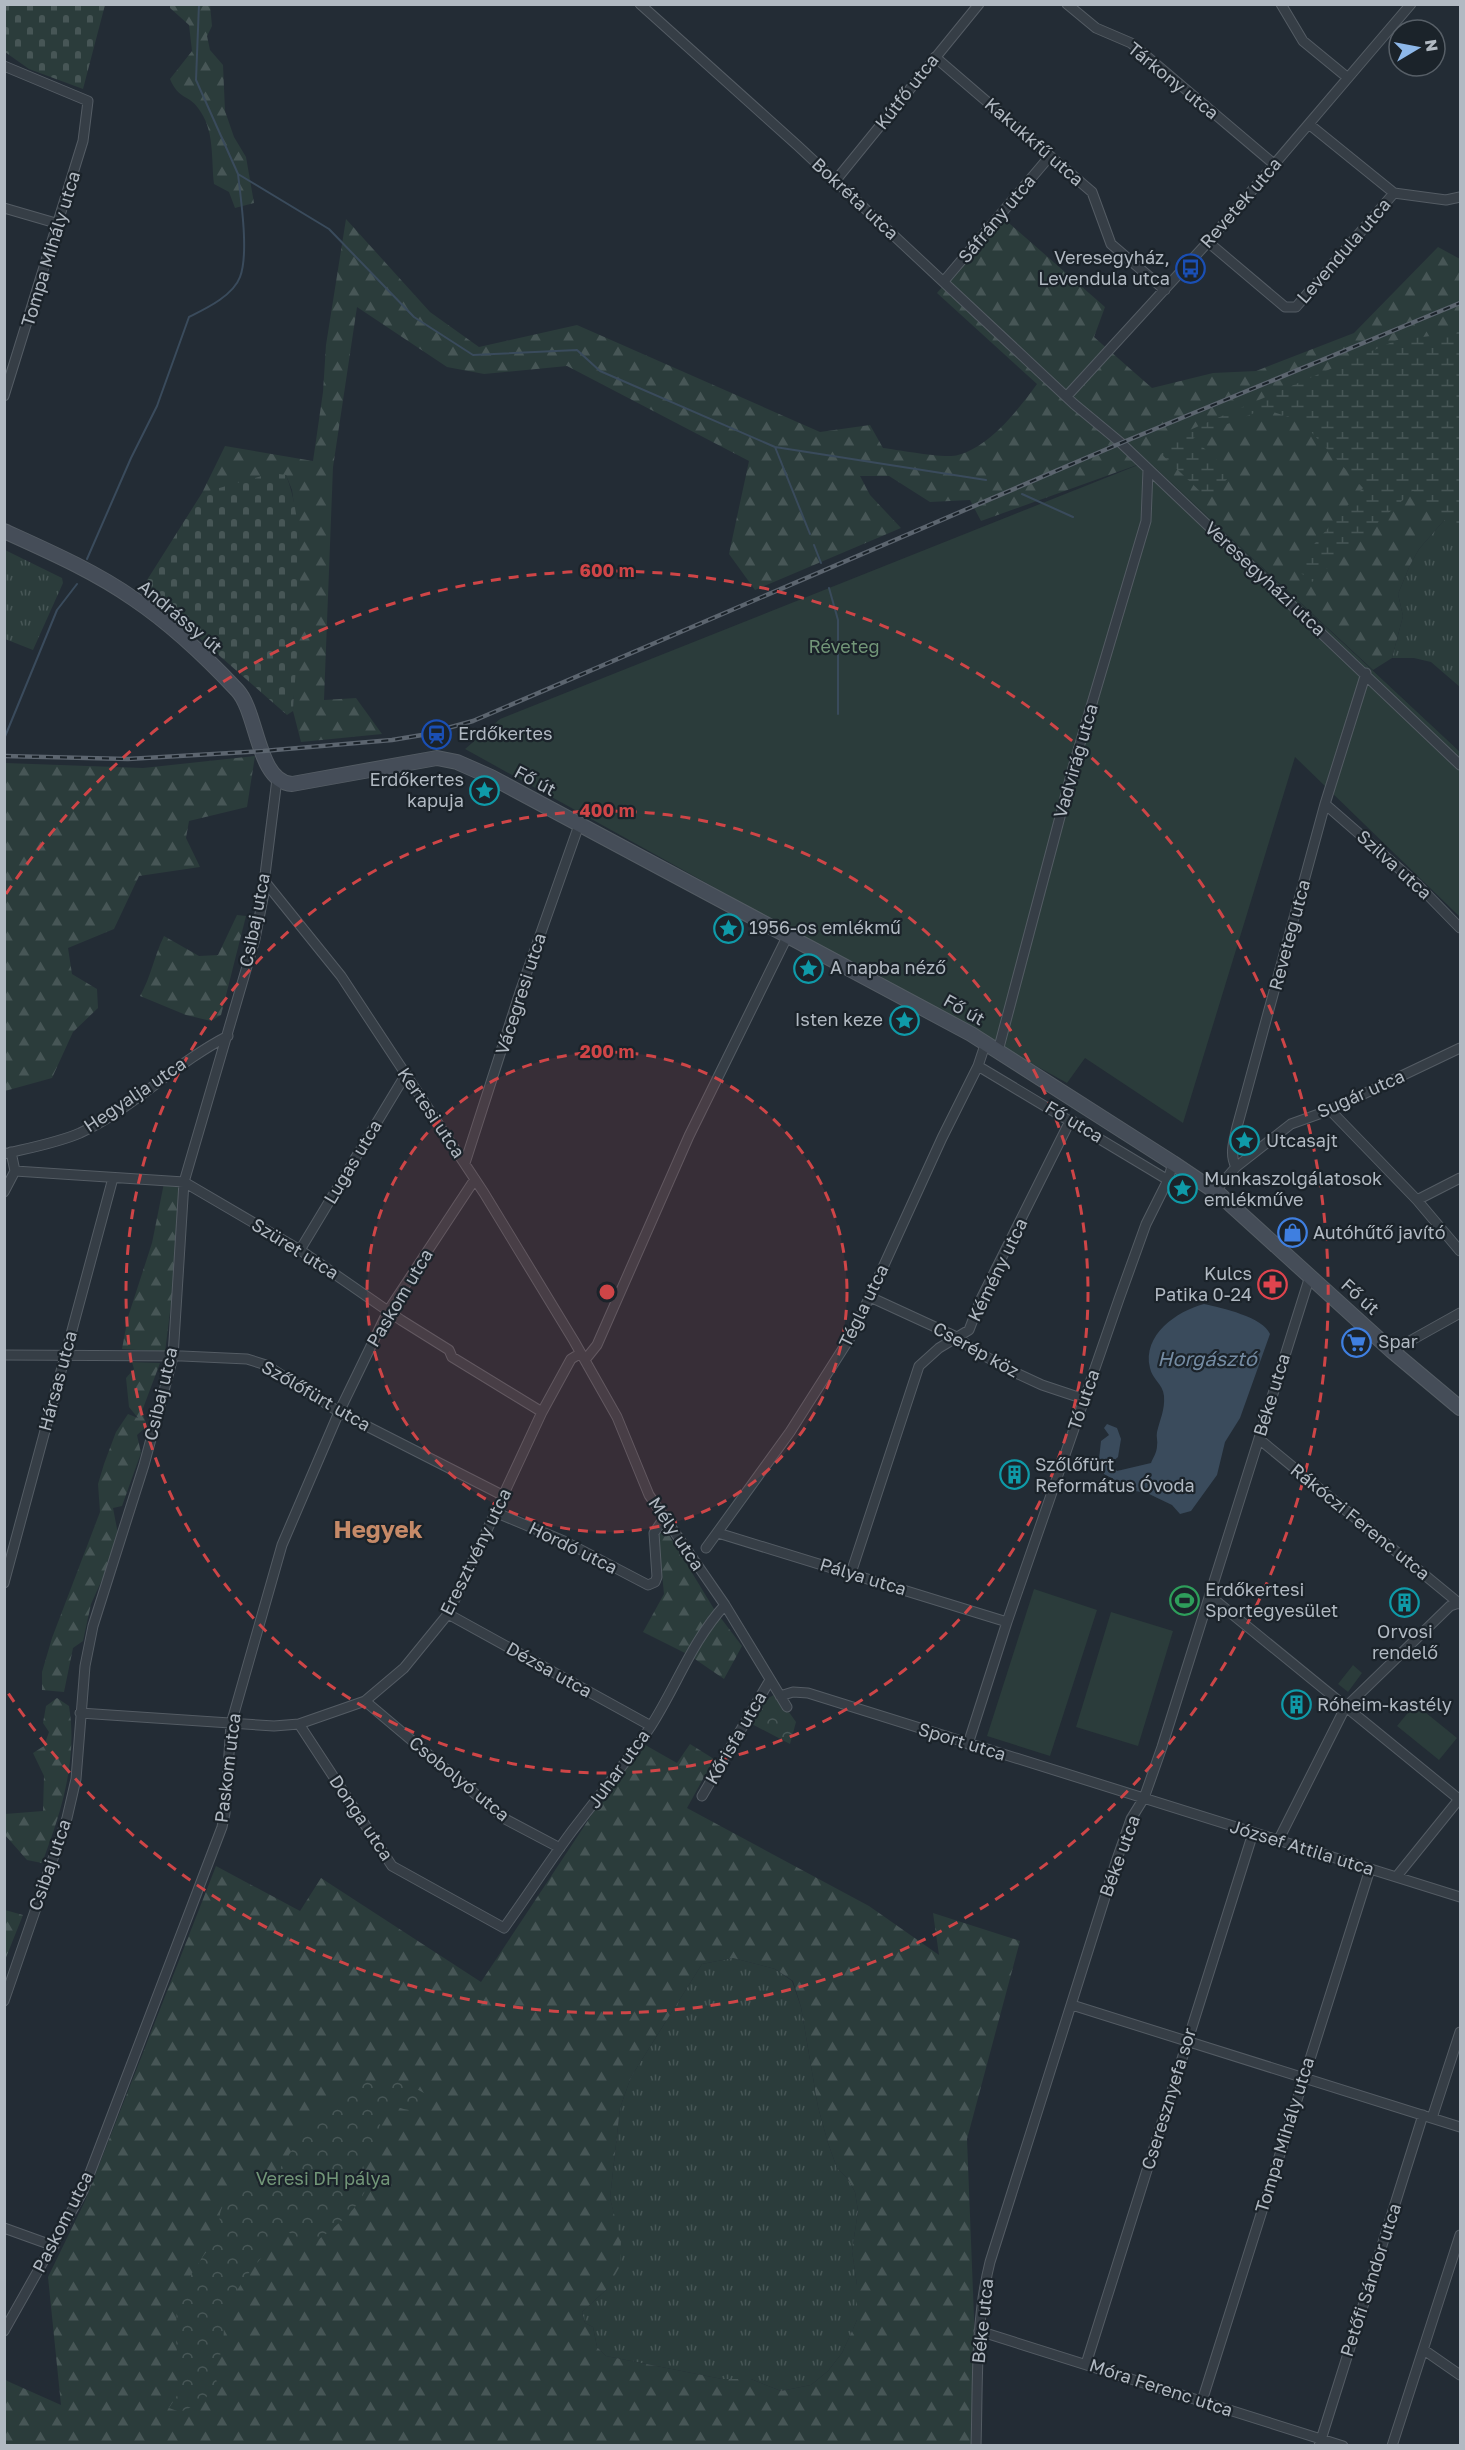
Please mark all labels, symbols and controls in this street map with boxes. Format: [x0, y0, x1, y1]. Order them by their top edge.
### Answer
north arrow [1387, 18, 1447, 78]
street label: Tárkony utca [1124, 37, 1224, 124]
text: N [1421, 38, 1443, 53]
street label: Kútfő utca [870, 49, 943, 134]
street label: Kakukkfű utca [981, 92, 1089, 190]
street label: Bokréta utca [808, 153, 903, 244]
street label: Revetek utca [1195, 153, 1286, 252]
street label: Tompa Mihály utca [16, 168, 84, 329]
street label: Sáfrány utca [953, 170, 1040, 267]
street label: Levendula utca [1292, 193, 1395, 307]
place label: Veresegyház, Levendula utca [1038, 246, 1170, 289]
bus stop icon: Veresegyház, Levendula utca [1175, 252, 1207, 284]
street label: Veresegyházi utca [1201, 516, 1331, 640]
text: 600 m [579, 559, 635, 581]
street label: Andrássy út [134, 575, 227, 658]
park label: Réveteg [808, 635, 880, 657]
street label: Vadvirág utca [1048, 701, 1102, 820]
station icon: Erdőkertes [421, 718, 453, 750]
place label: Erdőkertes [458, 722, 553, 744]
street label: Fő út [511, 760, 560, 800]
place label: Erdőkertes kapuja [370, 768, 464, 811]
place icon: Erdőkertes kapuja [469, 774, 501, 806]
text: 400 m [580, 799, 634, 821]
street label: Szilva utca [1353, 825, 1437, 904]
street label: Csibaj utca [234, 871, 274, 969]
street label: Reveteg utca [1264, 877, 1314, 992]
place icon: 1956-os emlékmű [712, 912, 744, 944]
place label: 1956-os emlékmű [749, 916, 901, 938]
street label: Vácegresi utca [490, 930, 550, 1057]
place icon: A napba néző [793, 952, 825, 984]
place label: A napba néző [830, 956, 946, 978]
street label: Fő út [940, 989, 989, 1029]
place icon: Isten keze [888, 1004, 920, 1036]
place label: Isten keze [795, 1008, 883, 1030]
text: 200 m [580, 1040, 634, 1062]
street label: Hegyalja utca [79, 1052, 190, 1136]
street label: Kertesi utca [394, 1063, 470, 1162]
street label: Sugár utca [1314, 1064, 1408, 1122]
street label: Fő utca [1041, 1095, 1108, 1147]
street label: Lugas utca [318, 1115, 386, 1207]
place icon: Utcasajt [1229, 1125, 1261, 1157]
place label: Utcasajt [1266, 1129, 1338, 1151]
place label: Munkaszolgálatosok emlékműve [1204, 1167, 1382, 1210]
place icon: Munkaszolgálatosok emlékműve [1167, 1173, 1199, 1205]
street label: Szüret utca [248, 1213, 343, 1284]
street label: Kémény utca [963, 1214, 1032, 1325]
shop icon: Autóhűtő javító [1276, 1217, 1308, 1249]
place label: Autóhűtő javító [1313, 1221, 1446, 1243]
street label: Paskom utca [361, 1244, 437, 1350]
street label: Tégla utca [834, 1260, 893, 1351]
place label: Kulcs Patika 0-24 [1154, 1262, 1252, 1305]
pharmacy icon: Kulcs Patika 0-24 [1257, 1268, 1289, 1300]
street label: Fő út [1337, 1273, 1384, 1319]
centre of rings [597, 1282, 617, 1302]
street label: Cserép köz [930, 1317, 1023, 1382]
supermarket icon: Spar [1341, 1326, 1373, 1358]
street label: Hársas utca [33, 1328, 81, 1433]
place label: Spar [1378, 1330, 1418, 1352]
street label: Csibaj utca [139, 1345, 181, 1443]
water label: Horgásztó [1157, 1346, 1259, 1371]
street label: Béke utca [1248, 1351, 1294, 1439]
street label: Szőlőfürt utca [258, 1355, 375, 1435]
street label: Tó utca [1062, 1366, 1104, 1433]
place label: Szőlőfürt Református Óvoda [1035, 1453, 1195, 1496]
street label: Rákóczi Ferenc utca [1287, 1458, 1435, 1584]
building icon: Szőlőfürt Református Óvoda [998, 1459, 1030, 1491]
street label: Eresztvény utca [435, 1485, 515, 1619]
street label: Mély utca [644, 1492, 709, 1574]
district label: Hegyek [333, 1514, 423, 1543]
street label: Hordó utca [526, 1516, 621, 1578]
street label: Pálya utca [817, 1552, 909, 1600]
place label: Erdőkertesi Sportegyesület [1205, 1578, 1338, 1621]
sports icon: Erdőkertesi Sportegyesület [1168, 1584, 1200, 1616]
building icon: Orvosi rendelő [1389, 1587, 1421, 1619]
place label: Orvosi rendelő [1372, 1620, 1438, 1663]
street label: Dézsa utca [503, 1637, 596, 1702]
street label: Kőrisfa utca [700, 1687, 770, 1788]
building icon: Róheim-kastély [1280, 1689, 1312, 1721]
place label: Róheim-kastély [1317, 1693, 1452, 1715]
street label: Paskom utca [209, 1712, 245, 1824]
street label: Sport utca [916, 1717, 1009, 1765]
street label: Juhar utca [582, 1725, 654, 1812]
street label: Csobolyó utca [405, 1731, 514, 1825]
street label: Donga utca [325, 1771, 398, 1864]
street label: Béke utca [1094, 1812, 1144, 1900]
street label: József Attila utca [1227, 1815, 1377, 1879]
street label: Csibaj utca [23, 1816, 75, 1913]
street label: Cseresznyefa sor [1136, 2025, 1200, 2172]
street label: Tompa Mihály utca [1250, 2054, 1318, 2215]
street label: Paskom utca [27, 2167, 97, 2276]
park label: Veresi DH pálya [256, 2167, 390, 2189]
street label: Petőfi Sándor utca [1335, 2200, 1405, 2359]
street label: Béke utca [967, 2277, 997, 2364]
street label: Móra Ferenc utca [1087, 2353, 1236, 2421]

